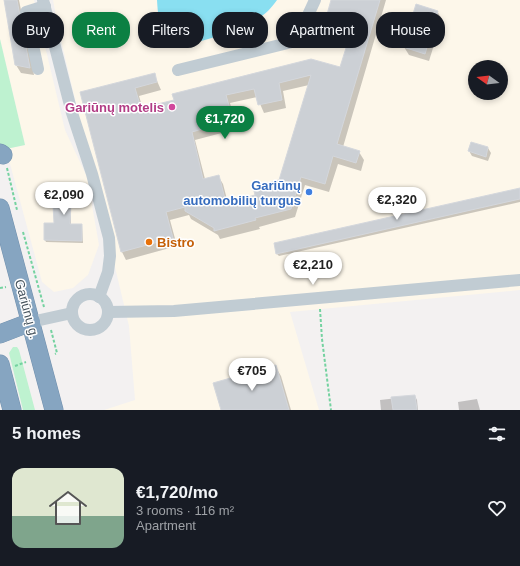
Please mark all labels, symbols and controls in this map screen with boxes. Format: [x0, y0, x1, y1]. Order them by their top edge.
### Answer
chip: Buy [12, 12, 64, 48]
chip: Rent [72, 12, 130, 48]
chip: Filters [138, 12, 204, 48]
chip: New [212, 12, 268, 48]
chip: Apartment [276, 12, 368, 48]
chip: House [376, 12, 445, 48]
north arrow [468, 60, 508, 100]
map controls [468, 60, 508, 100]
place label: Gariūnų motelis [65, 100, 164, 115]
marker: Gariūnų motelis [167, 102, 177, 112]
pin: €1,720 [192, 106, 258, 140]
text: €1,720 [205, 111, 245, 126]
place label: Gariūnų automobilių turgus [183, 178, 301, 208]
pin: €2,090 [31, 182, 97, 216]
text: €2,090 [44, 187, 84, 202]
marker: Gariūnų automobilių turgus [304, 187, 314, 197]
pin: €2,320 [364, 187, 430, 221]
text: €2,320 [377, 192, 417, 207]
place label: Bistro [157, 235, 195, 250]
marker: Bistro [144, 237, 154, 247]
pin: €2,210 [280, 252, 346, 286]
text: €2,210 [293, 257, 333, 272]
street label: Gariūnų g. [12, 278, 42, 340]
pin: €705 [228, 358, 276, 392]
text: €705 [238, 363, 266, 378]
icon: filters [486, 423, 508, 445]
text: 5 homes [12, 424, 81, 443]
text: €1,720/mo [136, 483, 218, 502]
icon: home [44, 484, 92, 532]
icon: heart [486, 497, 508, 519]
text: 3 rooms · 116 m² [136, 503, 234, 518]
text: Apartment [136, 518, 196, 533]

